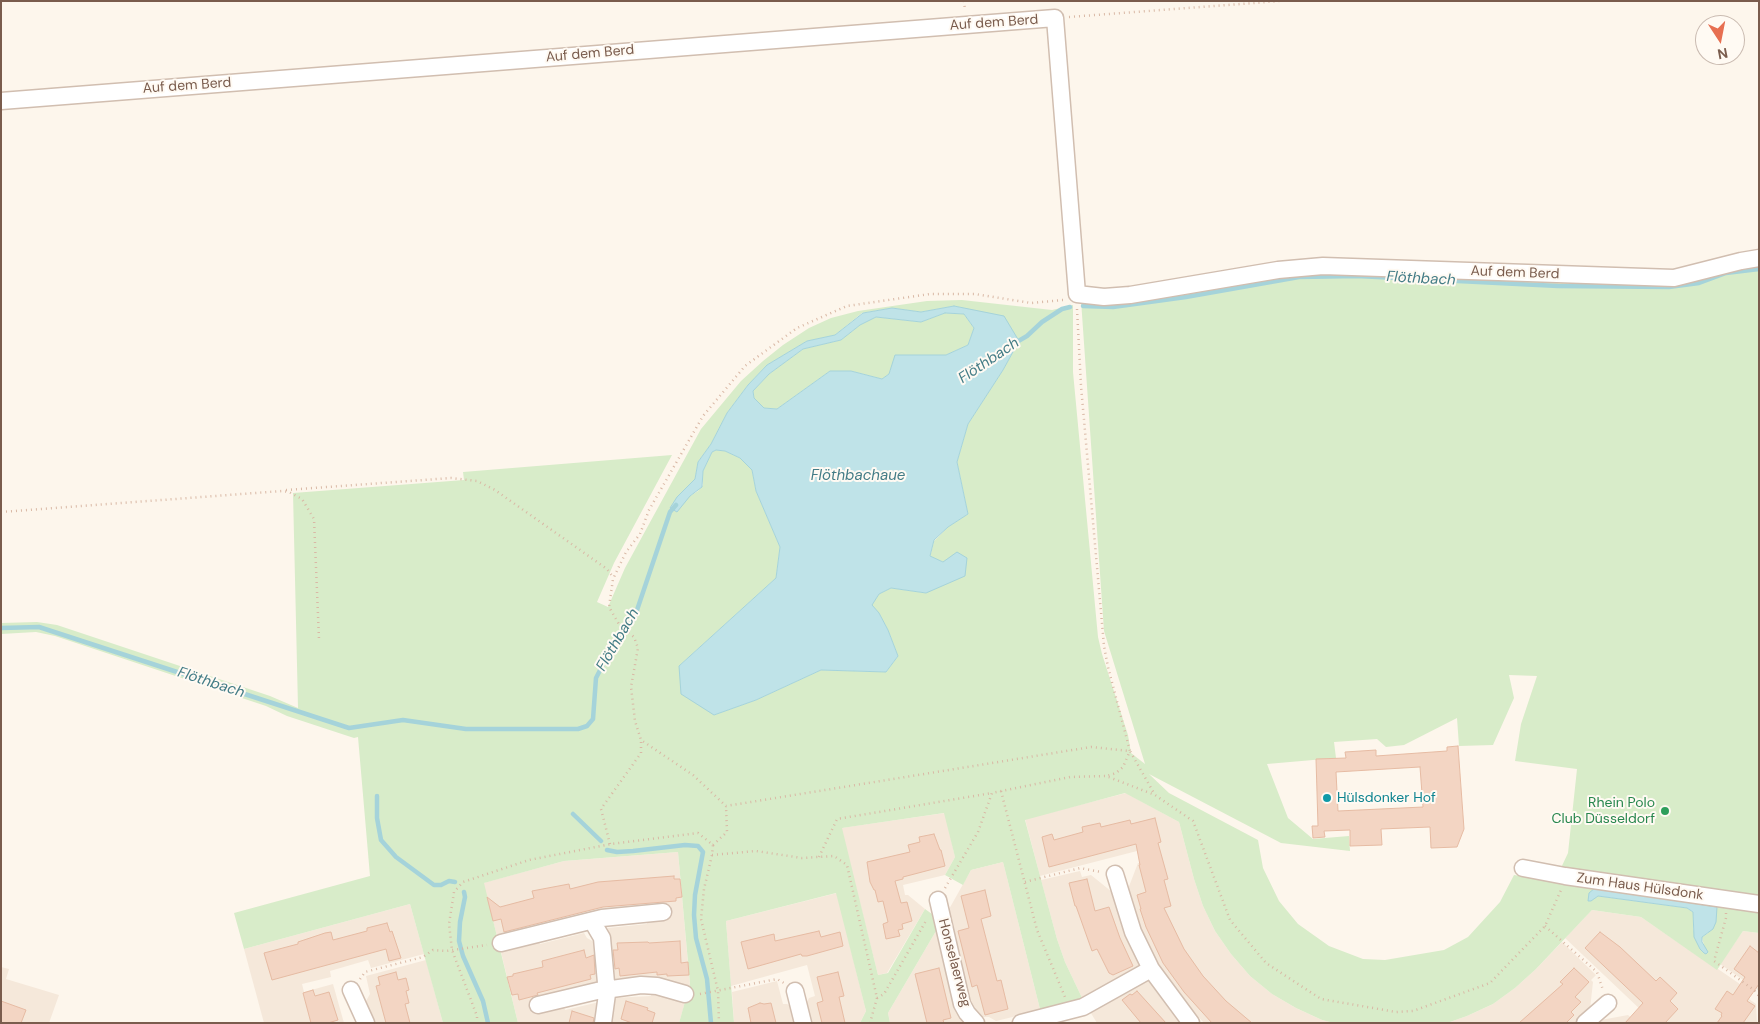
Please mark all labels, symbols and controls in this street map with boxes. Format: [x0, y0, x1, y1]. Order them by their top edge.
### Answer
street label: Auf dem Berd [949, 12, 1039, 34]
north arrow [1695, 15, 1745, 65]
street label: Auf dem Berd [545, 42, 635, 66]
text: N [1716, 44, 1729, 64]
street label: Auf dem Berd [142, 75, 232, 97]
street label: Auf dem Berd [1470, 263, 1560, 283]
water label: Flöthbach [1386, 268, 1456, 290]
water label: Flöthbach [955, 334, 1023, 388]
water label: Flöthbachaue [811, 467, 905, 485]
water label: Flöthbach [593, 606, 643, 674]
water label: Flöthbach [175, 664, 247, 702]
place label: Hülsdonker Hof [1337, 790, 1436, 806]
marker: Hülsdonker Hof [1321, 792, 1333, 804]
place label: Rhein Polo Club Düsseldorf [1552, 795, 1655, 828]
marker: Rhein Polo Club Düsseldorf [1659, 805, 1671, 817]
street label: Zum Haus Hülsdonk [1576, 870, 1704, 904]
street label: Honselaerweg [934, 917, 974, 1009]

